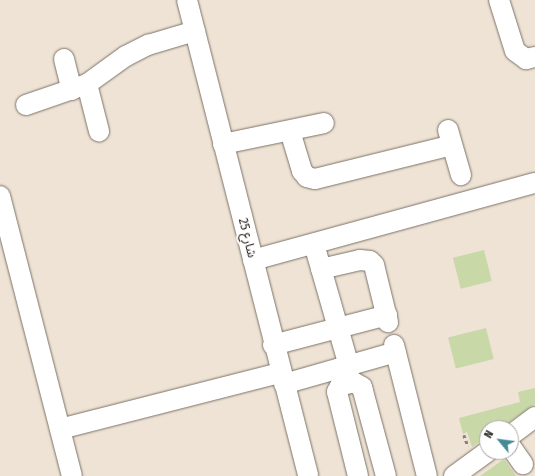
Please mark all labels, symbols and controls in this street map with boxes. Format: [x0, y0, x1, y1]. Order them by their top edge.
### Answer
street label: شارع 25 [235, 217, 259, 259]
north arrow [479, 420, 519, 460]
text: N [482, 428, 496, 440]

